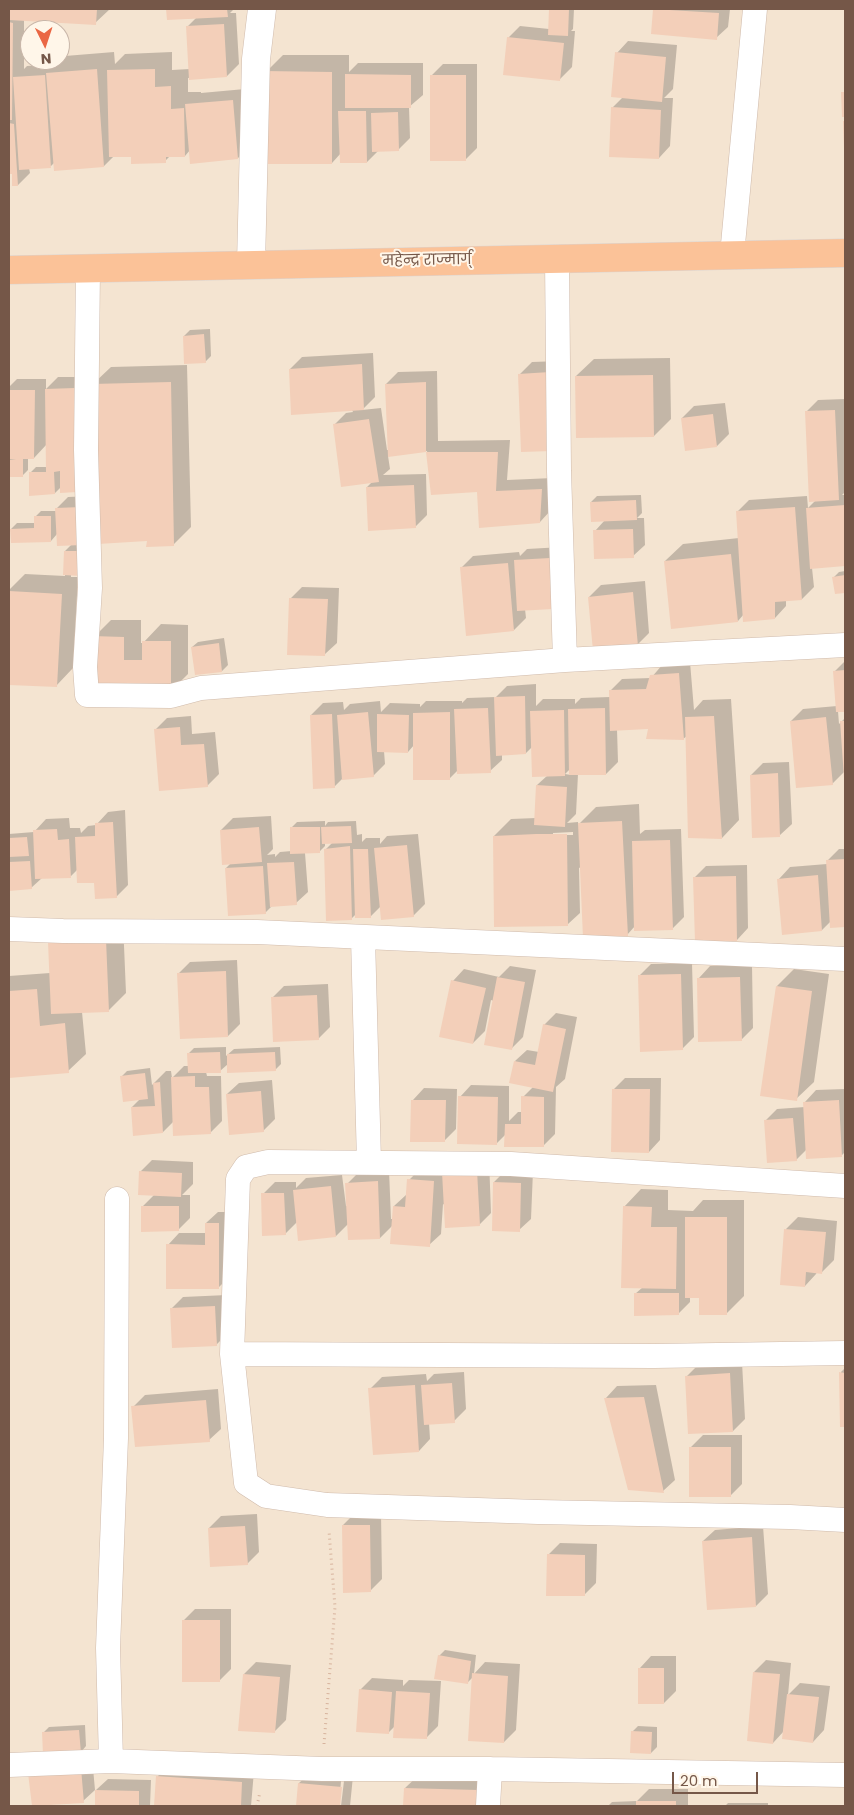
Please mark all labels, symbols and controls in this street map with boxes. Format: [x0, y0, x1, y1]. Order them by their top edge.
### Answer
north arrow [20, 20, 70, 70]
text: N [40, 49, 52, 69]
street label: महेन्द्र राज्मार्ग् [382, 251, 472, 271]
scale bar [674, 1762, 760, 1794]
text: 20 m [680, 1770, 718, 1791]

